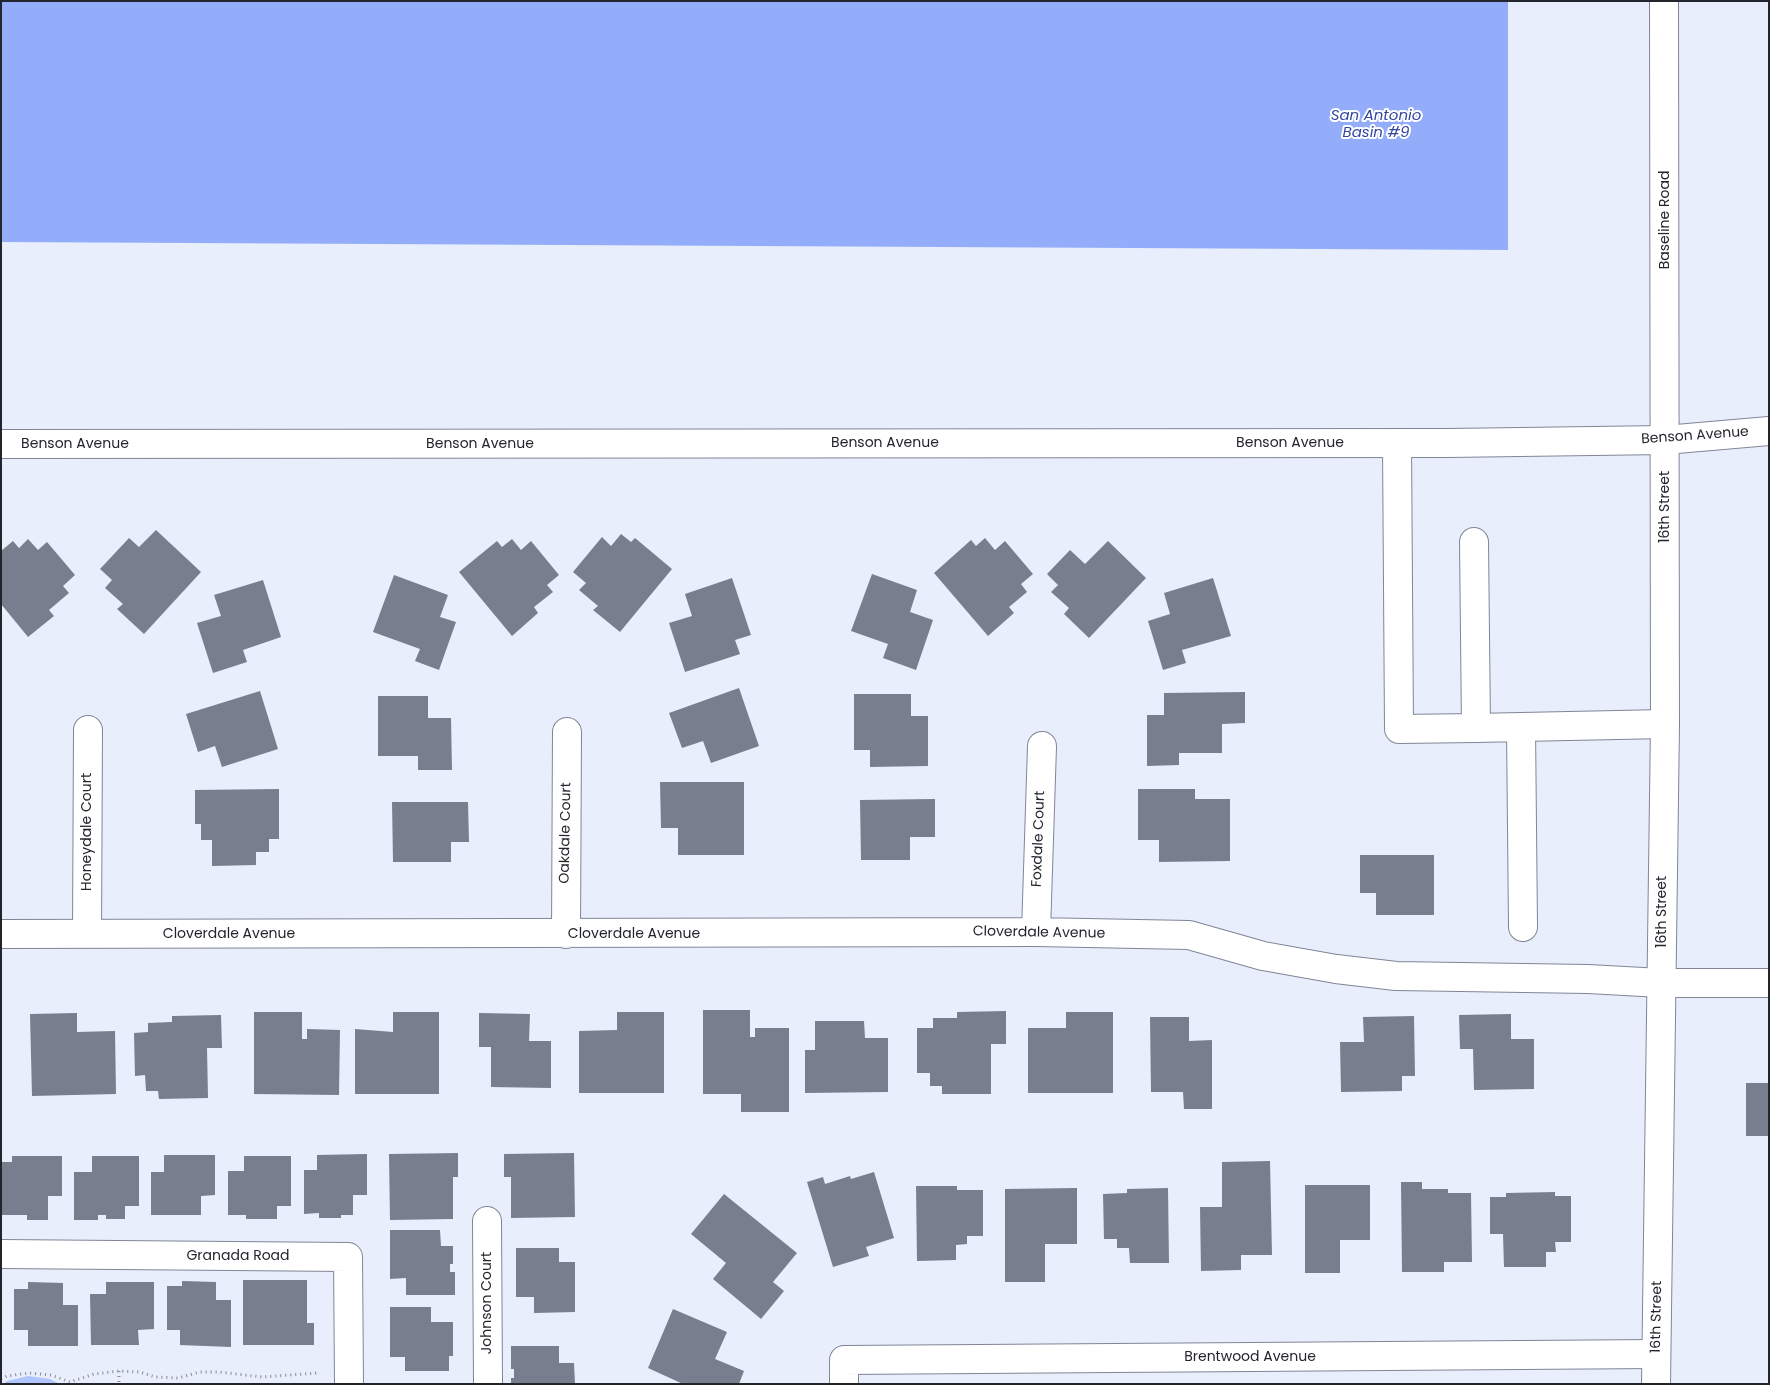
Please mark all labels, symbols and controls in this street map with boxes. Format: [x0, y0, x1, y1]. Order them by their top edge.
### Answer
water label: San Antonio Basin #9 [1331, 107, 1421, 142]
street label: Baseline Road [1657, 171, 1673, 269]
street label: Benson Avenue [1641, 424, 1749, 448]
street label: Benson Avenue [831, 435, 939, 451]
street label: Benson Avenue [1236, 435, 1344, 451]
street label: Benson Avenue [21, 436, 129, 452]
street label: Benson Avenue [426, 436, 534, 452]
street label: 16th Street [1657, 471, 1673, 543]
street label: Honeydale Court [79, 773, 95, 891]
street label: Oakdale Court [557, 782, 575, 884]
street label: Foxdale Court [1029, 790, 1049, 888]
street label: 16th Street [1654, 876, 1670, 948]
street label: Cloverdale Avenue [973, 923, 1105, 943]
street label: Cloverdale Avenue [163, 926, 295, 942]
street label: Cloverdale Avenue [568, 926, 700, 942]
street label: Granada Road [186, 1248, 290, 1264]
street label: Johnson Court [479, 1252, 495, 1354]
street label: 16th Street [1648, 1281, 1666, 1353]
street label: Brentwood Avenue [1184, 1349, 1316, 1365]

